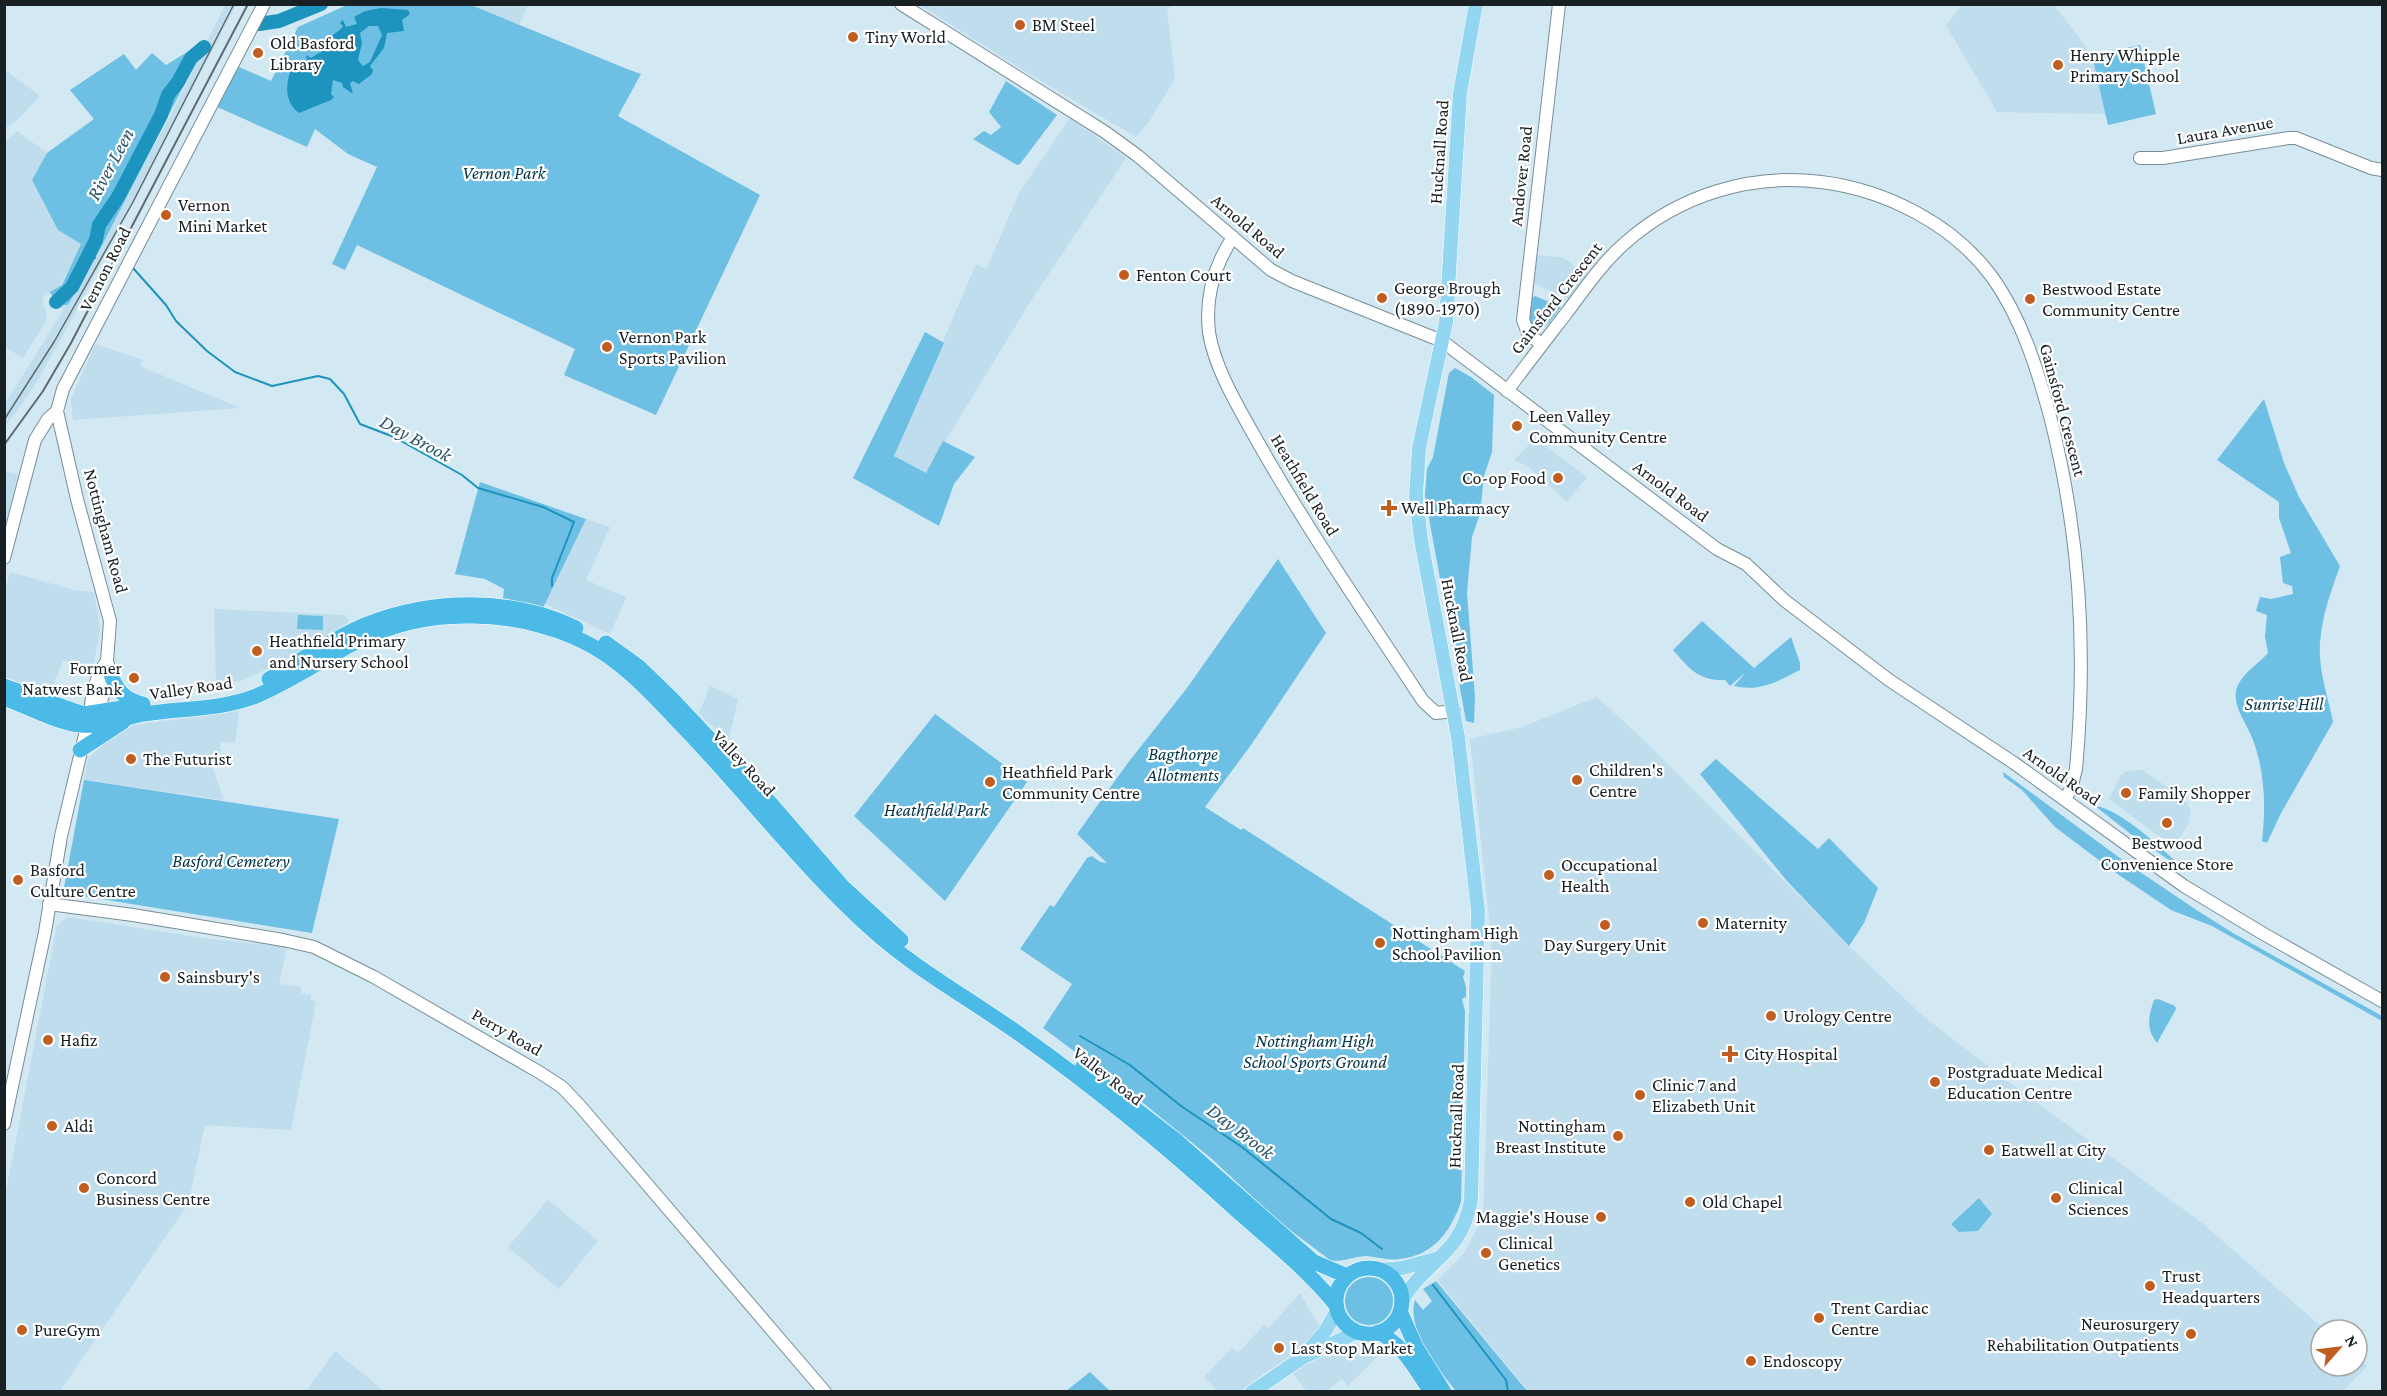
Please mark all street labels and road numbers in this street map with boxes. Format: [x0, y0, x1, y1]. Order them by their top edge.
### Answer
street label: Hucknall Road [1425, 99, 1453, 205]
street label: Laura Avenue [2175, 112, 2275, 148]
street label: Andover Road [1506, 124, 1536, 227]
street label: Arnold Road [1207, 190, 1289, 263]
street label: Vernon Road [75, 223, 135, 315]
street label: Gainsford Crescent [1506, 237, 1607, 358]
street label: Gainsford Crescent [2036, 341, 2091, 480]
street label: Heathfield Road [1267, 430, 1344, 540]
street label: Arnold Road [1629, 456, 1713, 526]
street label: Nottingham Road [80, 467, 132, 596]
street label: Hucknall Road [1437, 577, 1477, 684]
street label: Valley Road [148, 672, 234, 704]
street label: Valley Road [708, 726, 780, 801]
street label: Arnold Road [2020, 742, 2105, 810]
street label: Perry Road [468, 1004, 546, 1060]
street label: Valley Road [1069, 1042, 1147, 1110]
street label: Hucknall Road [1444, 1063, 1468, 1169]

